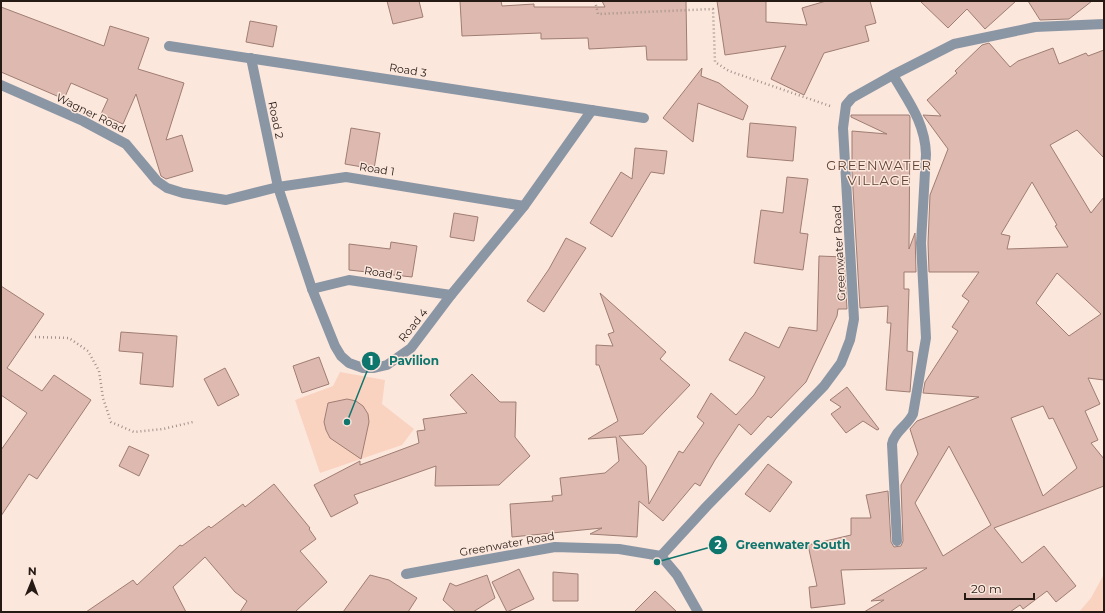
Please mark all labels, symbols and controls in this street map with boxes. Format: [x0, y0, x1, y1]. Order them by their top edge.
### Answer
street label: Road 3 [388, 60, 428, 80]
street label: Wagner Road [54, 90, 128, 136]
street label: Road 2 [265, 100, 287, 140]
district label: GREENWATER VILLAGE [826, 157, 932, 188]
street label: Road 1 [358, 159, 396, 179]
street label: Greenwater Road [829, 205, 849, 301]
street label: Road 5 [363, 263, 403, 283]
street label: Road 4 [395, 305, 431, 345]
callout: Pavilion [361, 349, 447, 373]
text: 1 [369, 353, 373, 368]
text: Pavilion [389, 353, 439, 368]
street label: Greenwater Road [458, 529, 556, 559]
callout: Greenwater South [708, 533, 858, 557]
text: 2 [714, 537, 722, 552]
text: Greenwater South [736, 537, 850, 552]
north arrow [12, 561, 52, 601]
text: N [28, 564, 37, 578]
scale bar [965, 575, 1034, 601]
text: 20 m [971, 581, 1002, 596]

